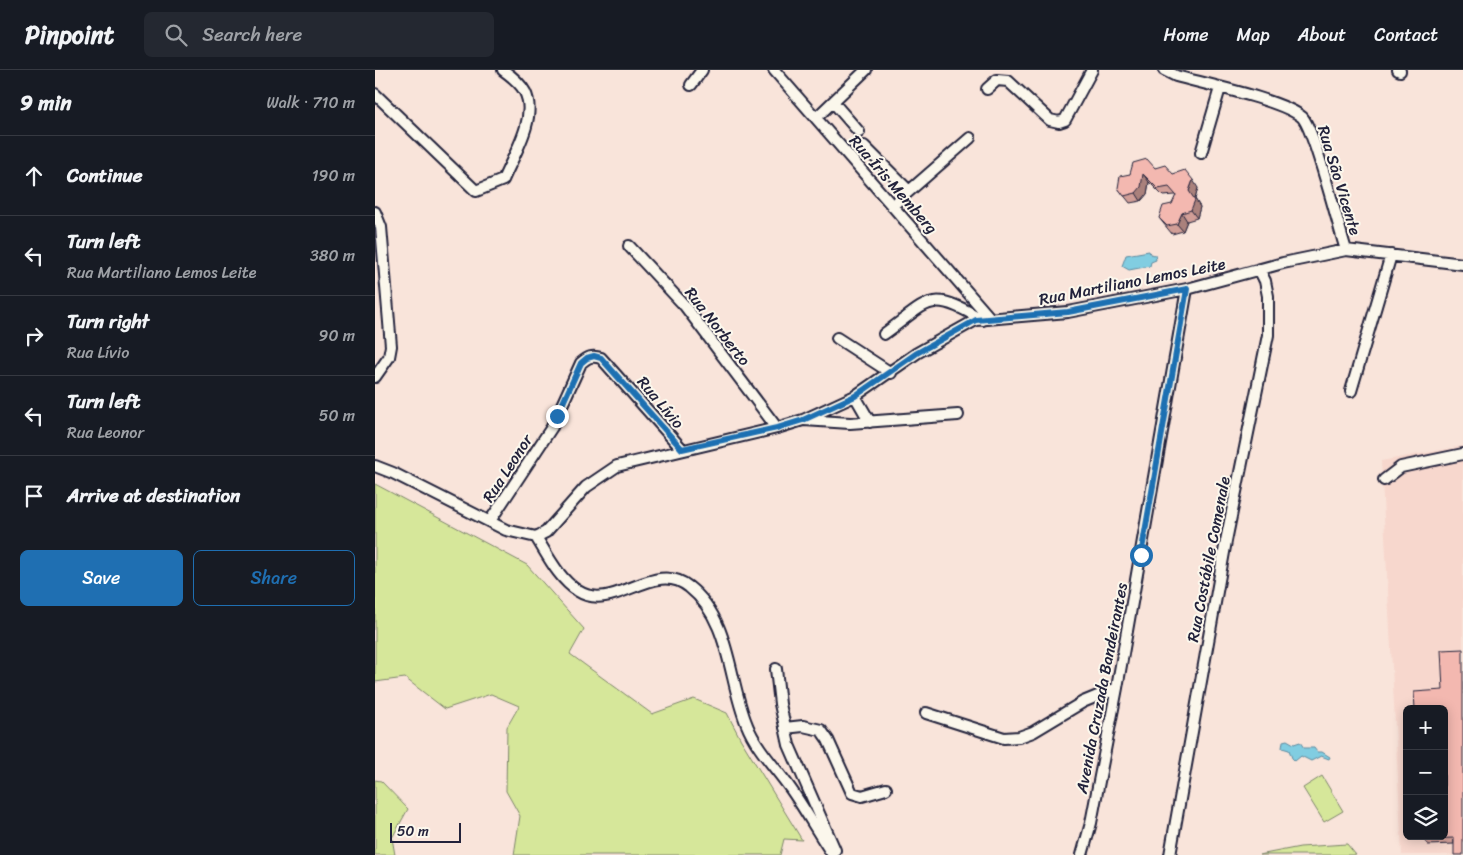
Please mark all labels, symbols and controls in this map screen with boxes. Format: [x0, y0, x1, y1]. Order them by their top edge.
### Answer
search box [144, 12, 494, 57]
text: Pinpoint [25, 14, 114, 56]
text: Search here [202, 18, 302, 51]
text: Home [1164, 19, 1209, 51]
text: Map [1237, 19, 1270, 51]
text: About [1298, 19, 1346, 51]
text: Contact [1374, 19, 1438, 51]
icon: search [162, 21, 190, 49]
text: 9 min [20, 84, 72, 122]
text: Walk · 710 m [266, 88, 355, 117]
street label: Rua São Vicente [1309, 122, 1370, 239]
street label: Rua Íris Memberg [842, 128, 945, 241]
text: Continue [67, 159, 143, 192]
text: 190 m [312, 161, 355, 190]
icon: ahead [20, 162, 48, 190]
text: Turn left [67, 225, 140, 258]
text: 380 m [310, 241, 355, 270]
icon: left [20, 242, 48, 270]
street label: Rua Martiliano Lemos Leite [1036, 249, 1228, 314]
text: Rua Martiliano Lemos Leite [67, 258, 256, 287]
street label: Rua Norberto [677, 280, 758, 373]
text: Turn right [67, 305, 149, 338]
text: 90 m [319, 321, 355, 350]
icon: right [20, 322, 48, 350]
text: Rua Lívio [67, 338, 129, 367]
street label: Rua Lívio [629, 369, 692, 435]
text: Turn left [67, 385, 140, 418]
text: 50 m [319, 401, 355, 430]
icon: left [20, 402, 48, 430]
route end [546, 405, 569, 428]
text: Rua Leonor [67, 418, 144, 447]
street label: Rua Leonor [474, 427, 541, 508]
street label: Rua Costábile Comenale [1178, 474, 1239, 644]
text: Arrive at destination [67, 479, 240, 512]
icon: arrive [20, 482, 48, 510]
route start [1130, 544, 1153, 567]
button: Save [20, 550, 183, 606]
button: Share [193, 550, 355, 606]
street label: Avenida Cruzada Bandeirantes [1067, 580, 1136, 797]
map controls [1403, 705, 1448, 840]
button: + [1403, 705, 1448, 750]
button: − [1403, 750, 1448, 795]
button: layers [1403, 795, 1448, 840]
text: 50 m [397, 819, 429, 844]
scale bar [390, 820, 461, 843]

